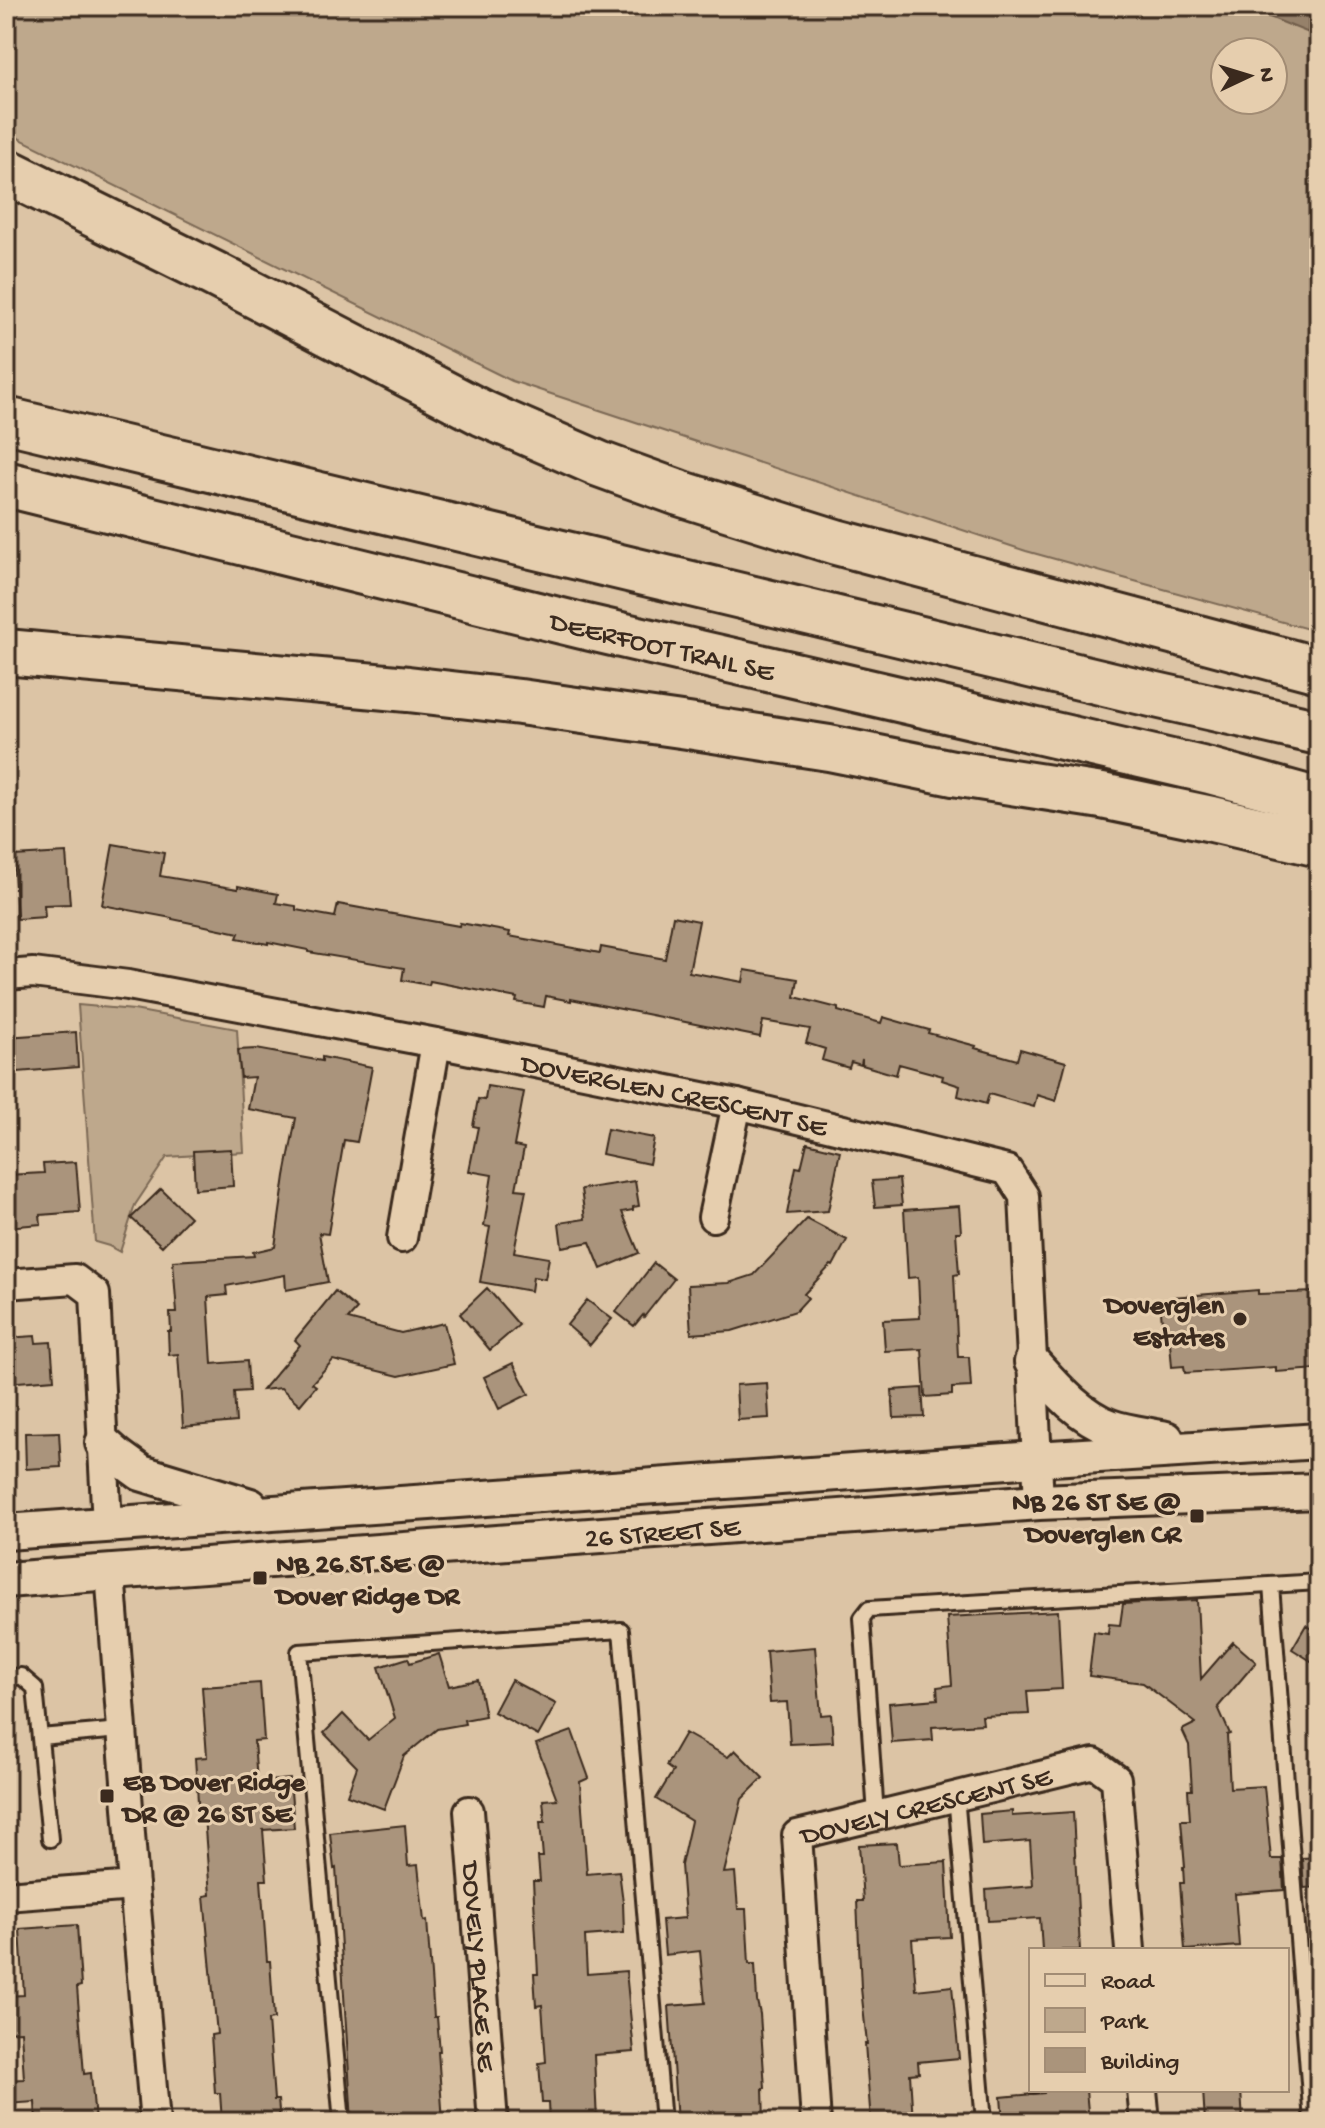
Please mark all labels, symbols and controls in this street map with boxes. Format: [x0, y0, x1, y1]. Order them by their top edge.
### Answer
north arrow [1209, 36, 1289, 116]
text: N [1251, 67, 1278, 83]
street label: DEERFOOT TRAIL SE [544, 606, 779, 691]
street label: DOVERGLEN CRESCENT SE [516, 1048, 831, 1147]
place label: Doverglen Estates [1102, 1291, 1226, 1356]
marker: Doverglen Estates [1231, 1310, 1249, 1328]
place label: NB 26 ST SE @ Doverglen CR [1012, 1488, 1183, 1553]
marker: NB 26 ST SE @ Doverglen CR [1188, 1507, 1206, 1525]
street label: 26 STREET SE [584, 1513, 743, 1557]
place label: NB 26 ST SE @ Dover Ridge DR [273, 1550, 462, 1615]
marker: NB 26 ST SE @ Dover Ridge DR [251, 1569, 269, 1587]
street label: DOVELY CRESCENT SE [796, 1761, 1057, 1855]
place label: EB Dover Ridge DR @ 26 ST SE [120, 1768, 307, 1833]
marker: EB Dover Ridge DR @ 26 ST SE [98, 1787, 116, 1805]
street label: DOVELY PLACE SE [452, 1859, 501, 2074]
legend [1029, 1948, 1289, 2092]
text: Road [1101, 1969, 1155, 1998]
text: Park [1100, 2009, 1149, 2038]
text: Building [1100, 2049, 1179, 2078]

